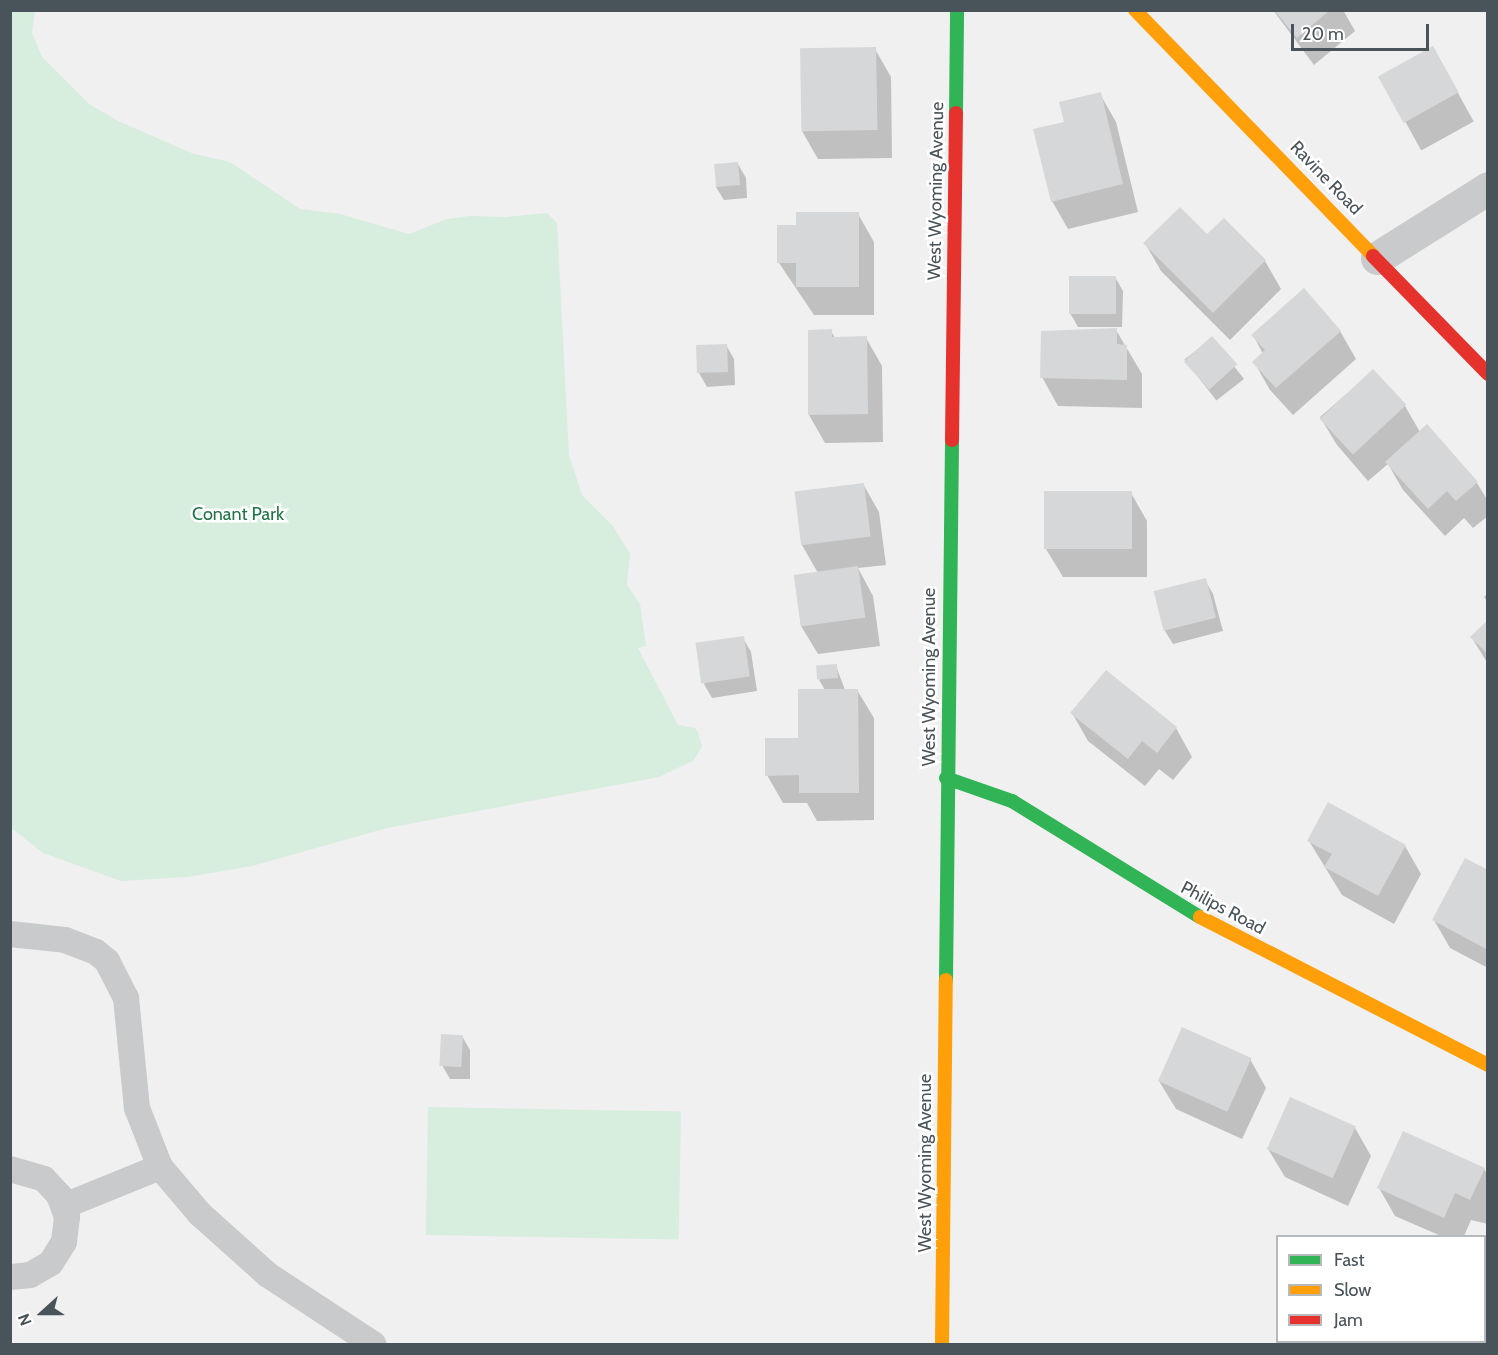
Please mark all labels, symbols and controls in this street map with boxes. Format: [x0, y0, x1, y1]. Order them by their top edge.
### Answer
scale bar [1294, 12, 1432, 50]
text: 20 m [1302, 23, 1344, 45]
street label: West Wyoming Avenue [924, 102, 948, 280]
street label: Ravine Road [1286, 137, 1366, 219]
park label: Conant Park [192, 503, 284, 525]
street label: West Wyoming Avenue [918, 588, 940, 766]
street label: Philips Road [1177, 877, 1269, 939]
street label: West Wyoming Avenue [914, 1074, 936, 1252]
legend [1276, 1235, 1486, 1343]
text: Fast [1334, 1249, 1365, 1271]
text: Slow [1334, 1279, 1371, 1301]
north arrow [12, 1283, 72, 1343]
text: Jam [1334, 1309, 1363, 1331]
text: N [14, 1311, 36, 1328]

